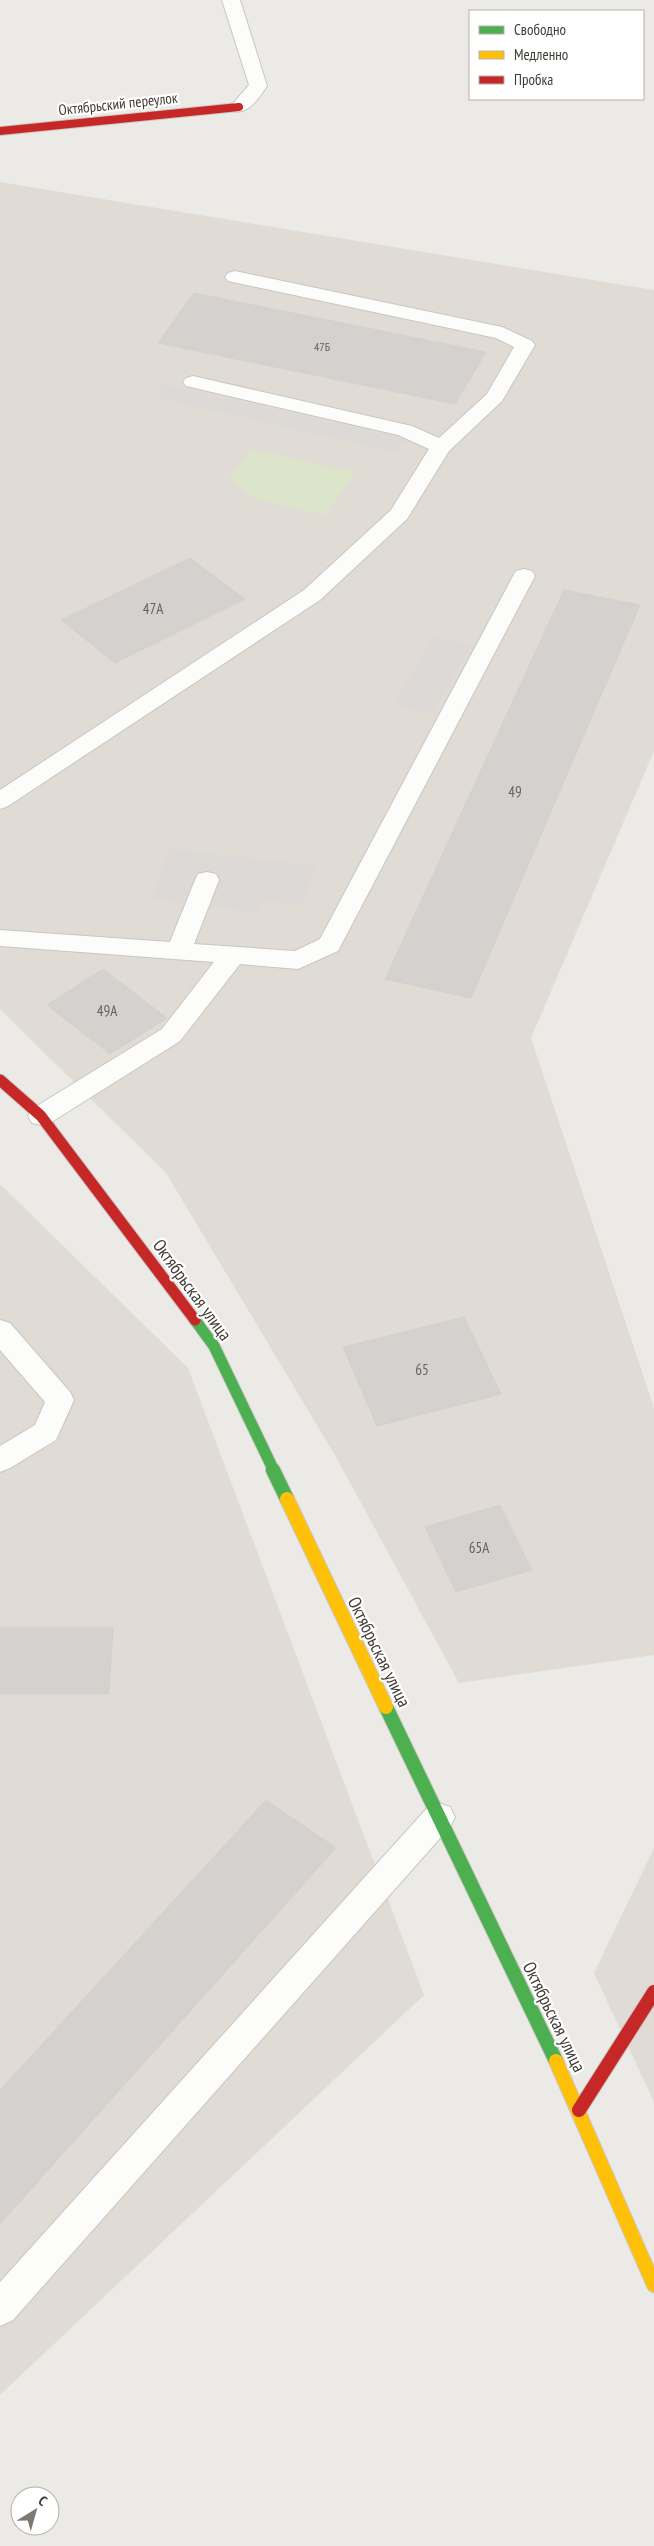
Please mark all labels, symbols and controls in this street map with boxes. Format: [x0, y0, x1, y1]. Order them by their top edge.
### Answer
legend [469, 10, 644, 100]
text: Свободно [514, 20, 566, 39]
text: Медленно [514, 45, 568, 64]
text: Пробка [514, 70, 553, 89]
street label: Октябрьский переулок [57, 88, 179, 119]
house number: 47Б [314, 339, 330, 354]
house number: 47А [143, 599, 164, 618]
house number: 49 [508, 782, 522, 801]
house number: 49А [97, 1001, 118, 1020]
street label: Октябрьская улица [148, 1234, 237, 1345]
house number: 65 [415, 1360, 429, 1379]
house number: 65А [469, 1538, 490, 1557]
street label: Октябрьская улица [343, 1593, 416, 1711]
street label: Октябрьская улица [518, 1958, 591, 2076]
north arrow [10, 2486, 60, 2536]
text: С [35, 2492, 51, 2510]

